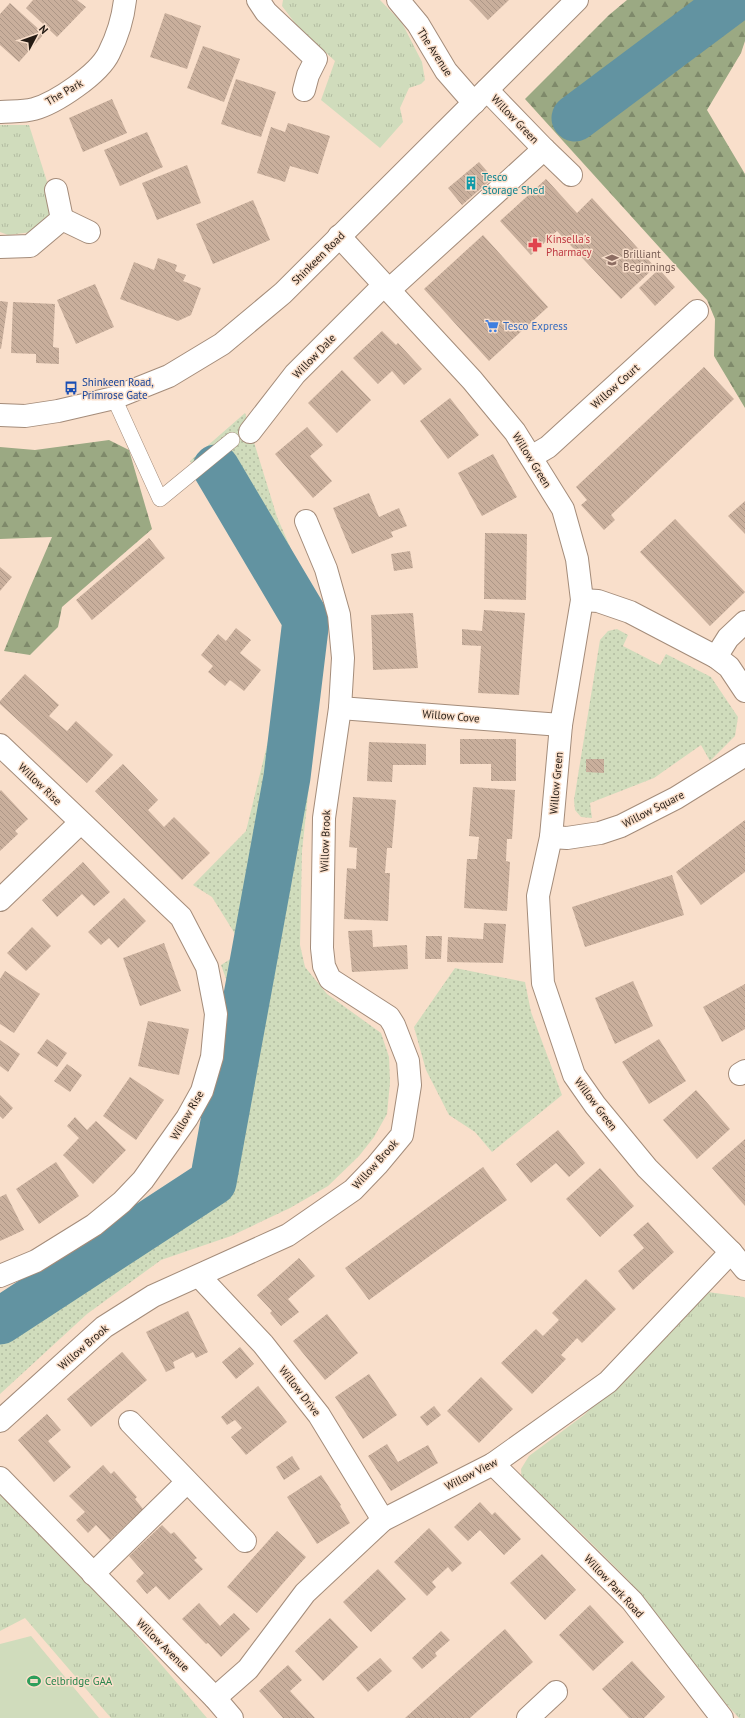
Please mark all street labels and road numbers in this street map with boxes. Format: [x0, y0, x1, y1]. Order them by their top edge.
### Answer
street label: The Avenue [414, 25, 456, 79]
street label: The Park [43, 75, 86, 108]
street label: Willow Green [488, 92, 542, 146]
street label: Shinkeen Road [289, 229, 347, 287]
street label: Willow Dale [289, 331, 339, 381]
street label: Willow Court [588, 360, 642, 411]
street label: Willow Green [509, 430, 555, 490]
street label: Willow Cove [422, 707, 481, 726]
street label: Willow Green [546, 751, 566, 815]
street label: Willow Rise [15, 760, 65, 808]
street label: Willow Square [620, 787, 687, 831]
street label: Willow Brook [317, 809, 333, 872]
street label: Willow Green [572, 1075, 620, 1133]
street label: Willow Rise [167, 1087, 207, 1142]
street label: Willow Brook [349, 1136, 402, 1192]
street label: Willow Brook [55, 1321, 112, 1373]
street label: Willow Drive [276, 1363, 324, 1419]
street label: Willow View [442, 1455, 500, 1493]
street label: Willow Park Road [581, 1552, 647, 1621]
street label: Willow Avenue [134, 1616, 193, 1675]

